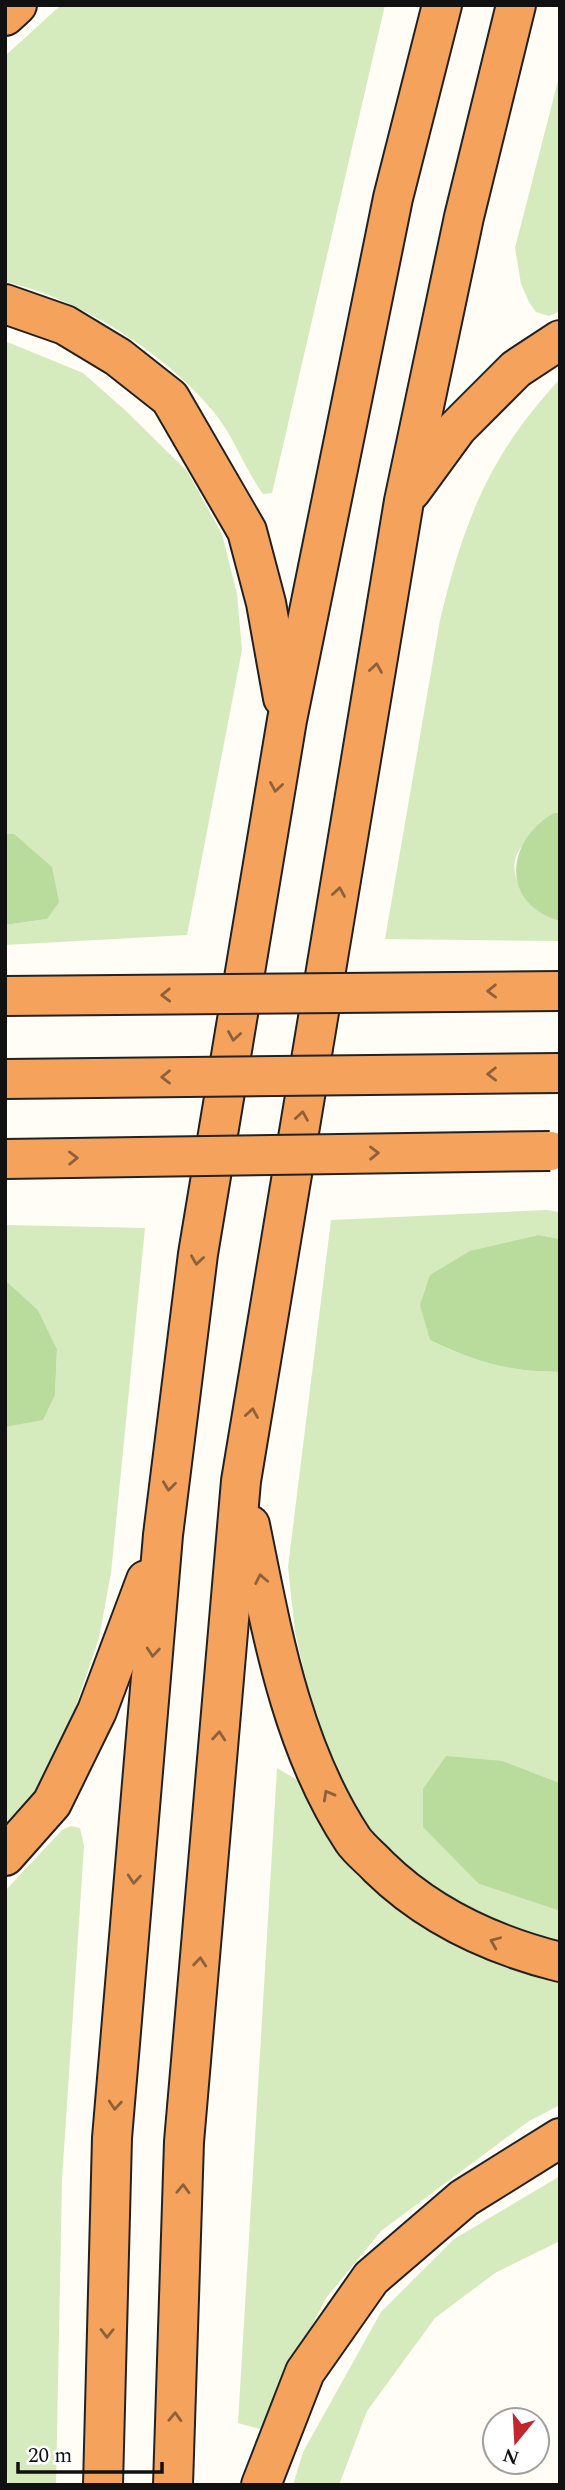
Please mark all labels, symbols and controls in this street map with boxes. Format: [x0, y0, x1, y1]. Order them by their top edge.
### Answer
one-way arrow [368, 662, 383, 674]
one-way arrow [269, 781, 284, 793]
one-way arrow [331, 886, 346, 898]
one-way arrow [486, 983, 496, 999]
one-way arrow [160, 987, 171, 1003]
one-way arrow [227, 1030, 242, 1041]
one-way arrow [486, 1066, 496, 1082]
one-way arrow [160, 1070, 171, 1085]
one-way arrow [294, 1111, 309, 1122]
one-way arrow [369, 1146, 380, 1161]
one-way arrow [69, 1150, 79, 1166]
one-way arrow [190, 1254, 205, 1266]
one-way arrow [244, 1408, 259, 1419]
one-way arrow [162, 1480, 177, 1492]
one-way arrow [254, 1573, 269, 1585]
one-way arrow [146, 1647, 161, 1658]
one-way arrow [211, 1730, 226, 1741]
one-way arrow [323, 1790, 336, 1803]
one-way arrow [127, 1873, 142, 1884]
one-way arrow [489, 1936, 502, 1950]
one-way arrow [192, 1957, 207, 1968]
one-way arrow [108, 2100, 123, 2111]
one-way arrow [175, 2183, 190, 2194]
one-way arrow [99, 2328, 115, 2338]
north arrow [481, 2406, 551, 2476]
one-way arrow [168, 2411, 183, 2422]
scale bar [18, 2430, 161, 2474]
text: 20 m [28, 2440, 72, 2472]
text: N [499, 2440, 523, 2472]

